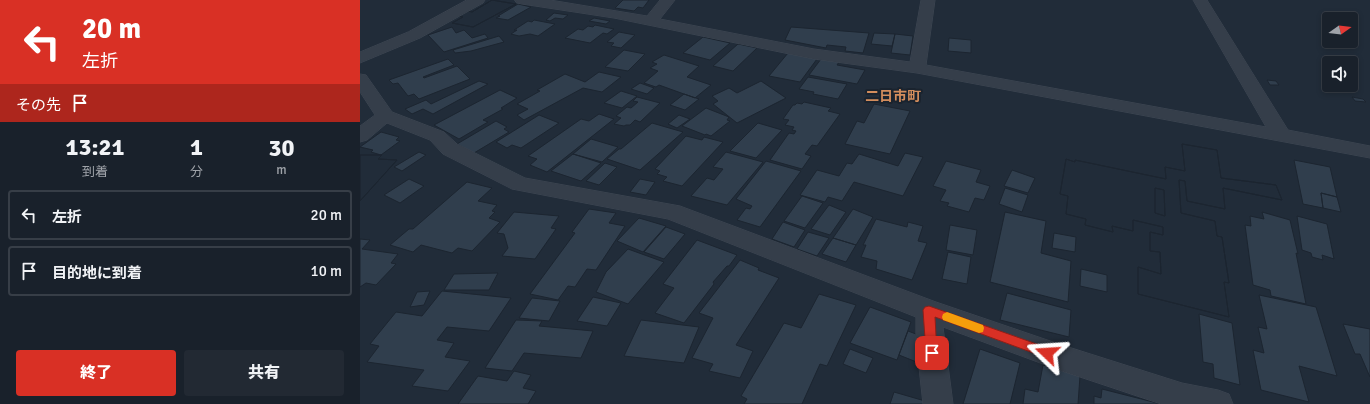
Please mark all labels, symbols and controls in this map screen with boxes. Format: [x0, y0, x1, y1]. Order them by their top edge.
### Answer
text: 20 m [82, 12, 141, 46]
north arrow [1322, 12, 1358, 48]
map controls [1322, 12, 1358, 92]
icon: left [16, 16, 68, 68]
text: 左折 [82, 50, 118, 72]
button: sound [1322, 56, 1358, 92]
district label: 二日市町 [865, 88, 921, 105]
icon: arrive [69, 92, 91, 114]
text: その先 [16, 96, 61, 114]
text: 13:21 [66, 132, 124, 162]
text: 1 [190, 132, 203, 162]
text: 30 [269, 133, 294, 163]
text: m [276, 162, 287, 178]
text: 到着 [82, 164, 108, 180]
text: 分 [190, 164, 203, 180]
icon: left [18, 204, 40, 226]
text: 20 m [311, 206, 342, 224]
text: 左折 [52, 208, 82, 226]
icon: arrive [18, 260, 40, 282]
text: 10 m [311, 262, 342, 280]
text: 目的地に到着 [52, 264, 142, 282]
position arrow [1026, 332, 1068, 374]
pin [915, 336, 949, 370]
icon: arrive [921, 342, 943, 364]
button: 終了 [16, 350, 176, 396]
button: 共有 [184, 350, 344, 396]

